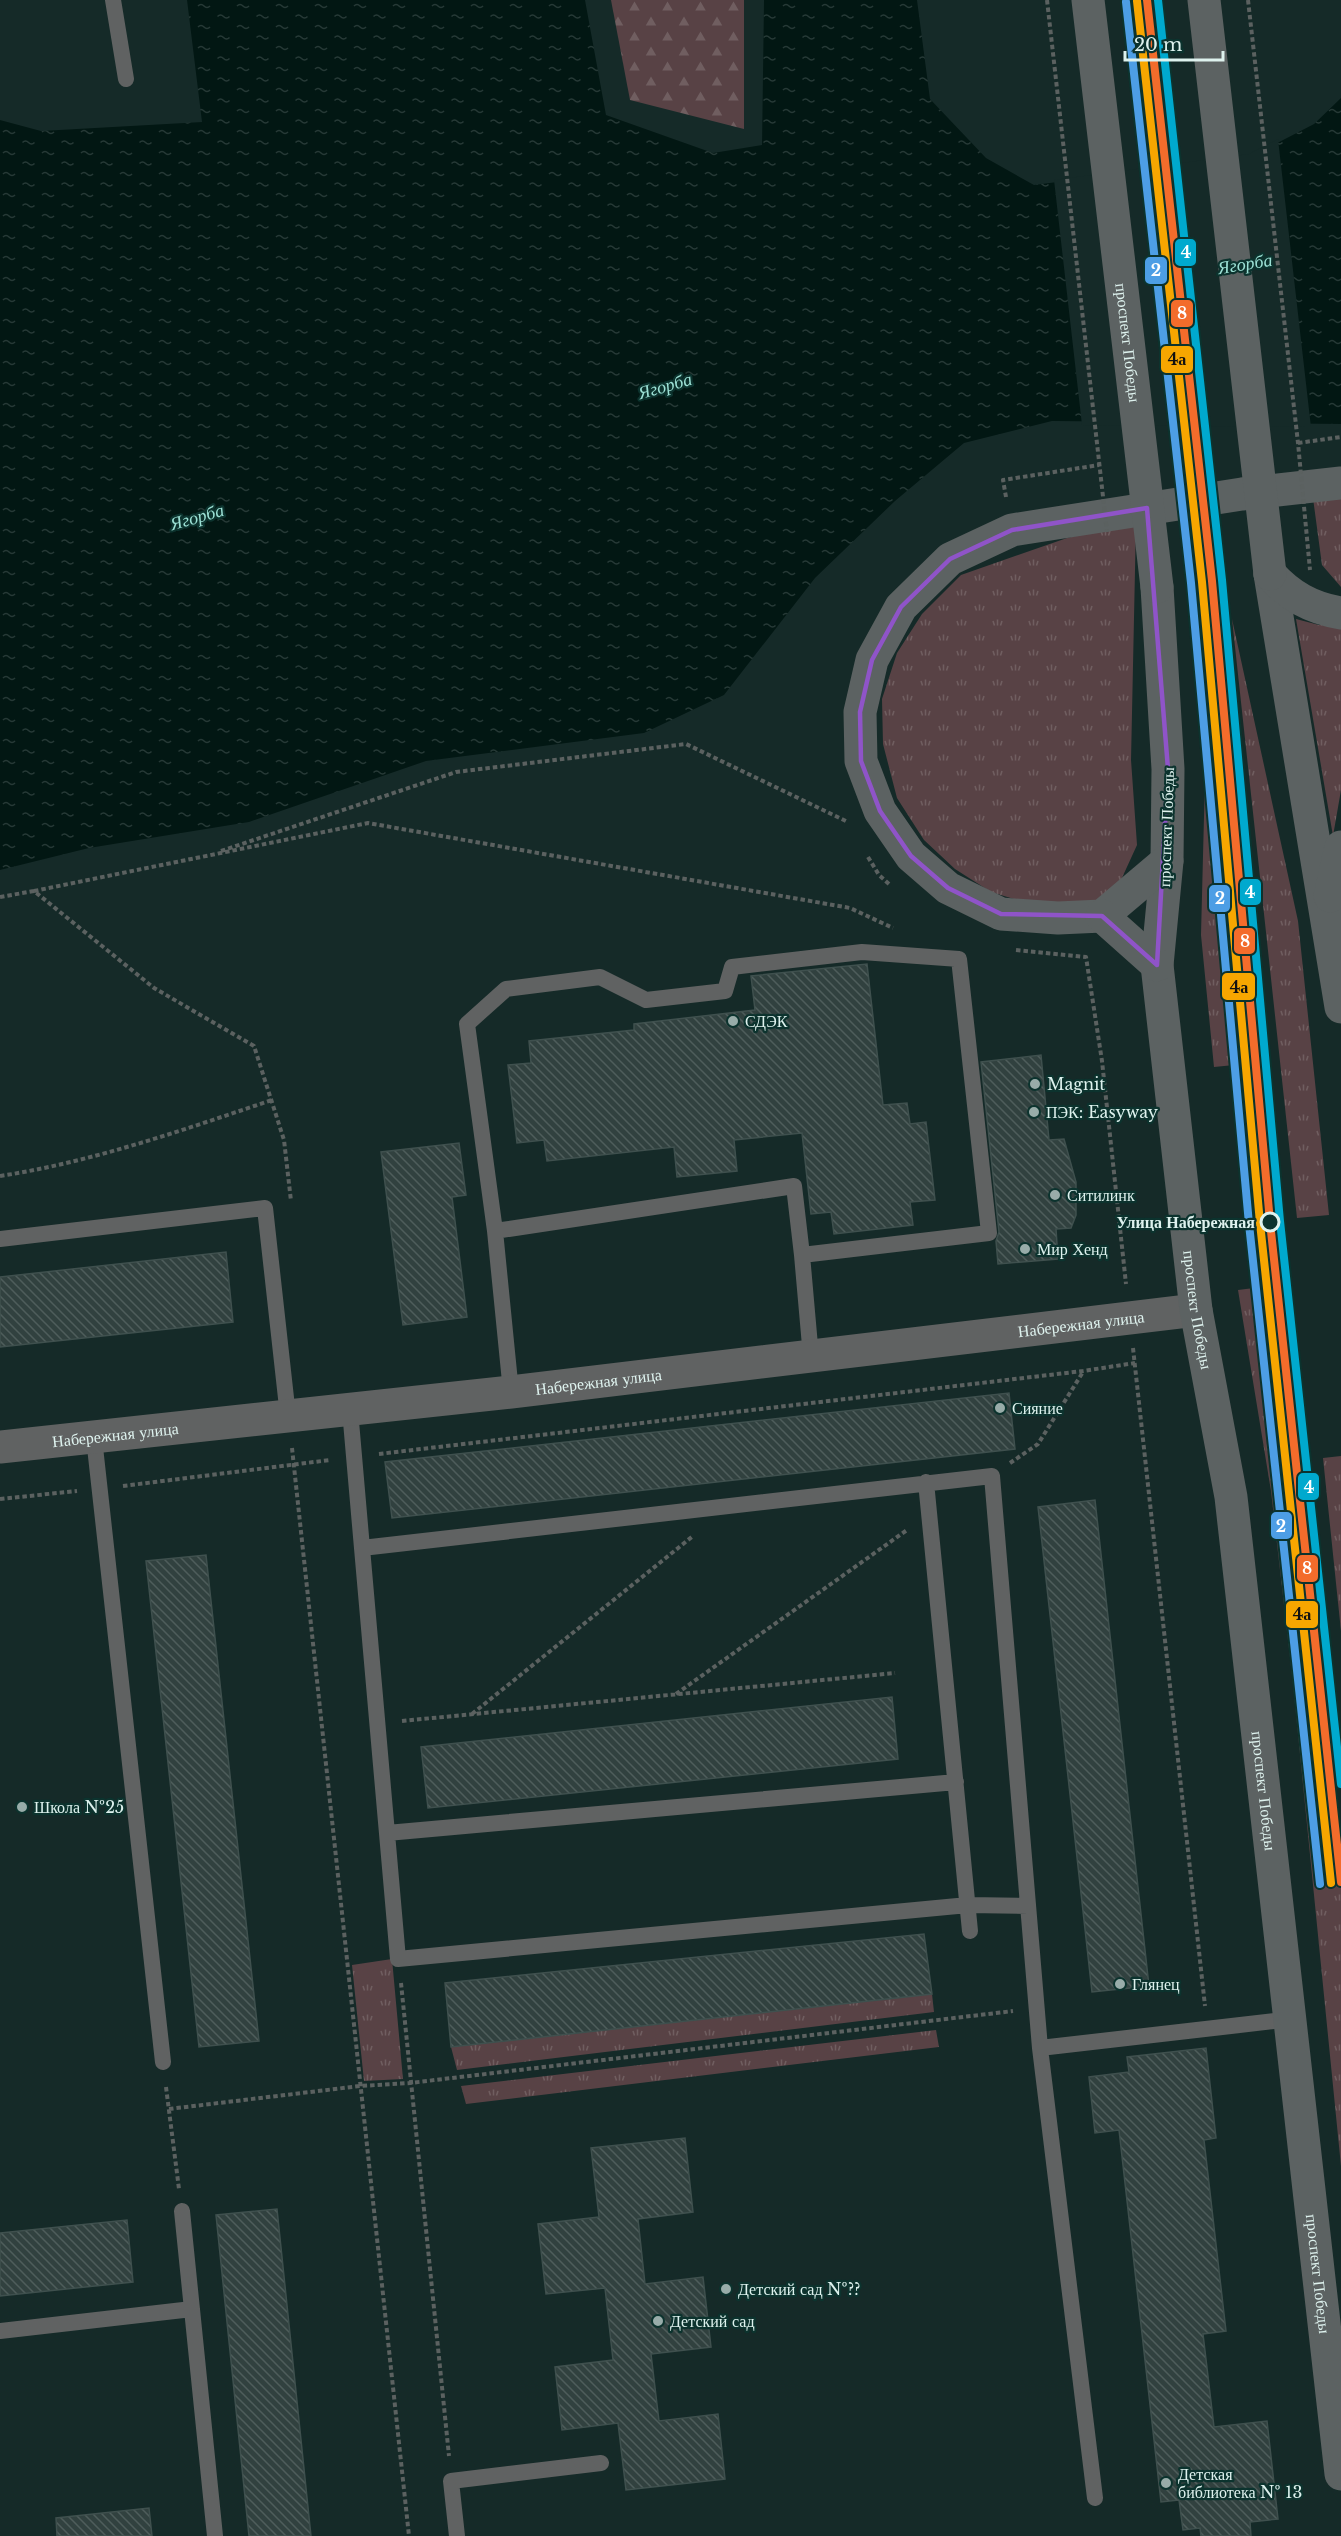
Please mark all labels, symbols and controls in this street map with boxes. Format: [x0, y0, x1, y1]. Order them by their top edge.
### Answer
scale bar [1125, 24, 1222, 62]
text: 20 m [1134, 34, 1182, 56]
line badge: 4 [1174, 238, 1197, 267]
text: 4 [1181, 242, 1191, 262]
water label: Ягорба [1215, 249, 1274, 279]
line badge: 2 [1144, 256, 1168, 285]
text: 2 [1151, 260, 1161, 280]
street label: проспект Победы [1111, 282, 1145, 404]
line badge: 8 [1170, 299, 1194, 328]
text: 8 [1177, 303, 1187, 323]
line badge: 4а [1160, 345, 1194, 374]
text: 4а [1168, 349, 1186, 369]
water label: Ягорба [635, 368, 694, 404]
water label: Ягорба [167, 499, 226, 535]
street label: проспект Победы [1154, 766, 1178, 887]
line badge: 4 [1239, 878, 1262, 906]
text: 4 [1245, 882, 1255, 902]
line badge: 2 [1208, 884, 1231, 913]
text: 2 [1215, 888, 1225, 908]
line badge: 8 [1233, 927, 1256, 955]
text: 8 [1240, 931, 1250, 951]
line badge: 4а [1221, 972, 1256, 1001]
text: 4а [1230, 977, 1248, 997]
place label: СДЭК [745, 1011, 788, 1031]
marker: СДЭК [726, 1014, 740, 1028]
place label: Magnit [1047, 1074, 1105, 1094]
marker: Magnit [1028, 1077, 1042, 1091]
place label: ПЭК: Easyway [1046, 1102, 1159, 1122]
marker: ПЭК: Easyway [1027, 1105, 1041, 1119]
place label: Ситилинк [1067, 1185, 1135, 1205]
marker: Ситилинк [1048, 1188, 1062, 1202]
place label: Улица Набережная [1117, 1212, 1255, 1232]
marker: Улица Набережная [1260, 1212, 1280, 1232]
place label: Мир Хенд [1037, 1239, 1108, 1259]
marker: Мир Хенд [1018, 1242, 1032, 1256]
street label: проспект Победы [1179, 1249, 1217, 1371]
street label: Набережная улица [1017, 1306, 1145, 1341]
street label: Набережная улица [534, 1364, 663, 1399]
place label: Сияние [1012, 1398, 1063, 1418]
marker: Сияние [993, 1401, 1007, 1415]
street label: Набережная улица [51, 1418, 180, 1451]
line badge: 4 [1297, 1472, 1320, 1501]
text: 4 [1304, 1477, 1314, 1497]
line badge: 2 [1270, 1511, 1293, 1540]
text: 2 [1276, 1516, 1286, 1536]
line badge: 8 [1296, 1554, 1319, 1583]
text: 8 [1302, 1558, 1312, 1578]
line badge: 4а [1285, 1600, 1319, 1629]
text: 4а [1293, 1604, 1311, 1624]
street label: проспект Победы [1247, 1730, 1281, 1852]
place label: Школа №25 [34, 1797, 124, 1817]
marker: Школа №25 [15, 1800, 29, 1814]
place label: Глянец [1132, 1974, 1180, 1994]
marker: Глянец [1113, 1977, 1127, 1991]
street label: проспект Победы [1302, 2213, 1335, 2335]
place label: Детский сад №?? [738, 2279, 860, 2299]
marker: Детский сад №?? [719, 2282, 733, 2296]
place label: Детский сад [670, 2311, 755, 2331]
marker: Детский сад [651, 2314, 665, 2328]
place label: Детская библиотека № 13 [1178, 2464, 1302, 2502]
marker: Детская библиотека № 13 [1159, 2476, 1173, 2490]

